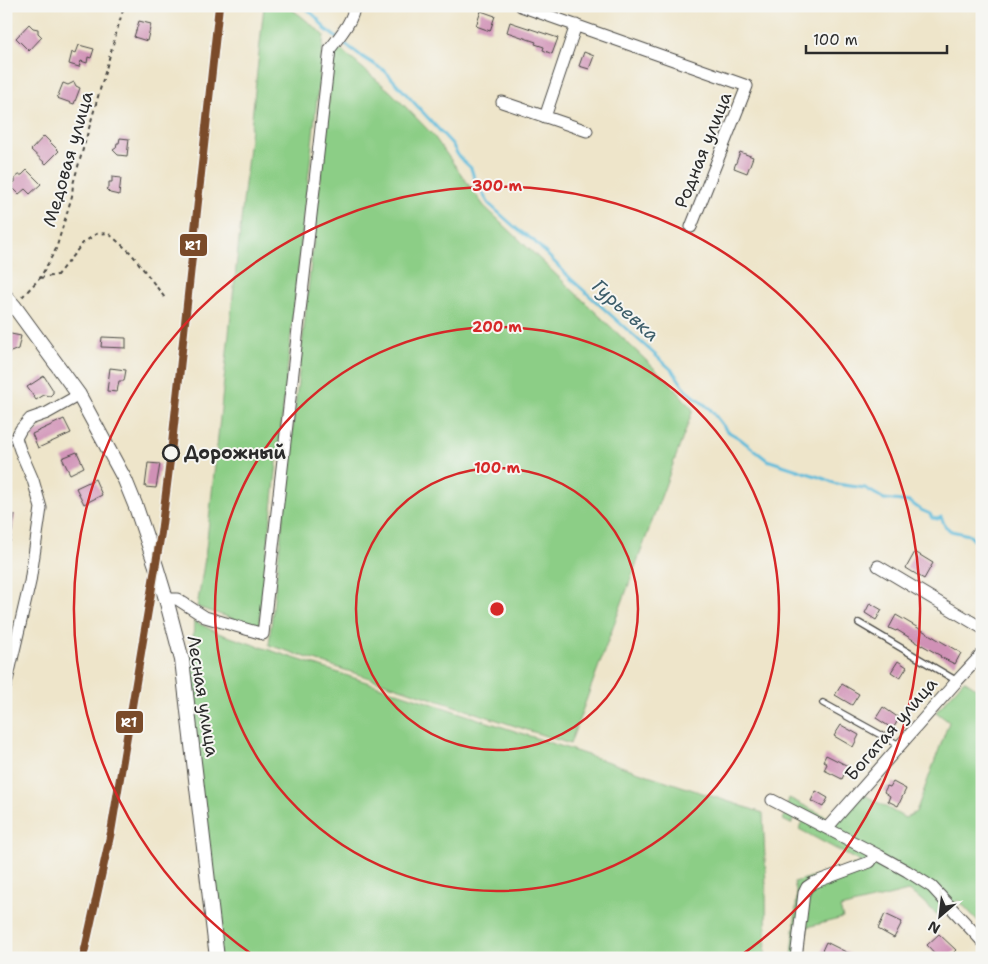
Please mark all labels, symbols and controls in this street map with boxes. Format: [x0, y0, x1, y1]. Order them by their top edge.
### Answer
scale bar [806, 22, 947, 54]
text: 100 m [813, 30, 858, 50]
street label: Медовая улица [37, 88, 99, 230]
street label: Родная улица [669, 88, 737, 212]
text: 300 m [472, 176, 522, 196]
line badge: R1 [179, 233, 208, 257]
text: R1 [185, 236, 201, 254]
water label: Гурьевка [587, 274, 664, 347]
text: 200 m [472, 317, 522, 337]
place label: Дорожный [184, 441, 287, 465]
marker: Дорожный [162, 444, 180, 462]
text: 100 m [474, 458, 520, 478]
centre of rings [488, 600, 506, 618]
street label: Лесная улица [182, 634, 224, 758]
street label: Богатая улица [839, 672, 943, 786]
line badge: R1 [115, 710, 144, 734]
text: R1 [121, 713, 137, 731]
north arrow [916, 892, 966, 942]
text: N [925, 917, 943, 938]

